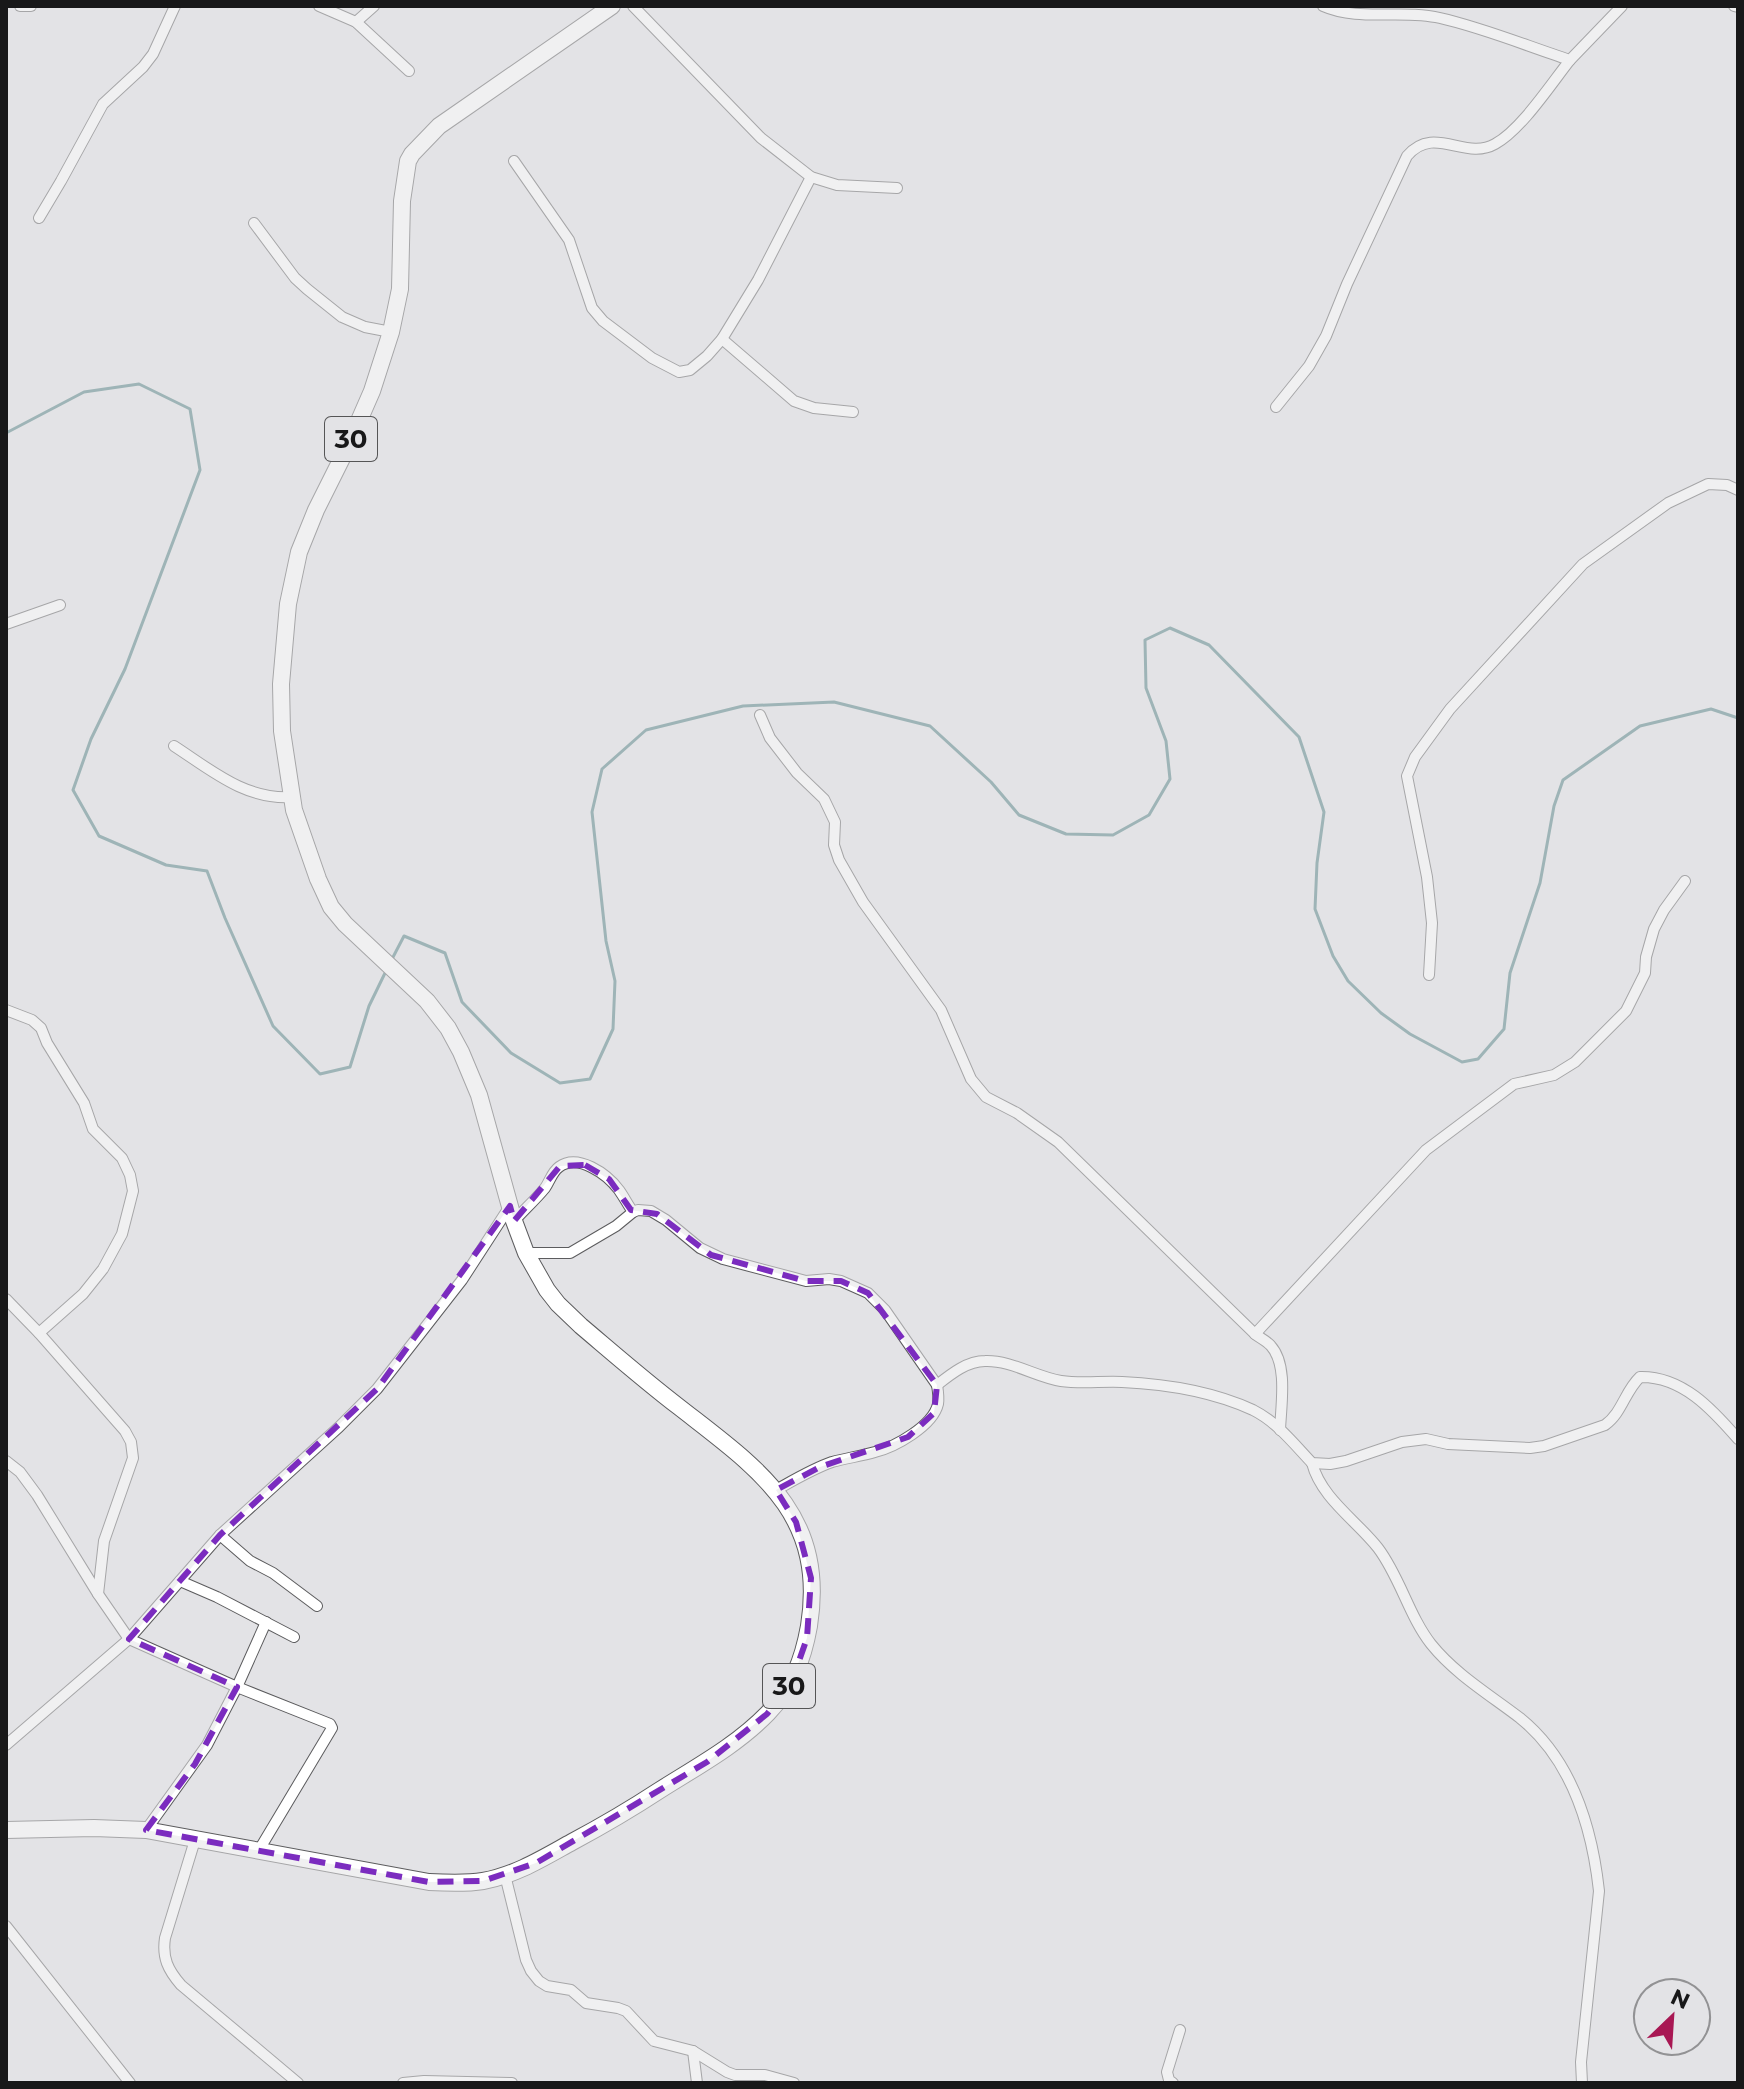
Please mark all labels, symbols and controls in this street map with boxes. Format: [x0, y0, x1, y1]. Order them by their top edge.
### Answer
road number: 30 [325, 417, 377, 461]
road number: 30 [763, 1664, 815, 1708]
north arrow [1632, 1977, 1712, 2057]
text: N [1666, 1983, 1694, 2015]

